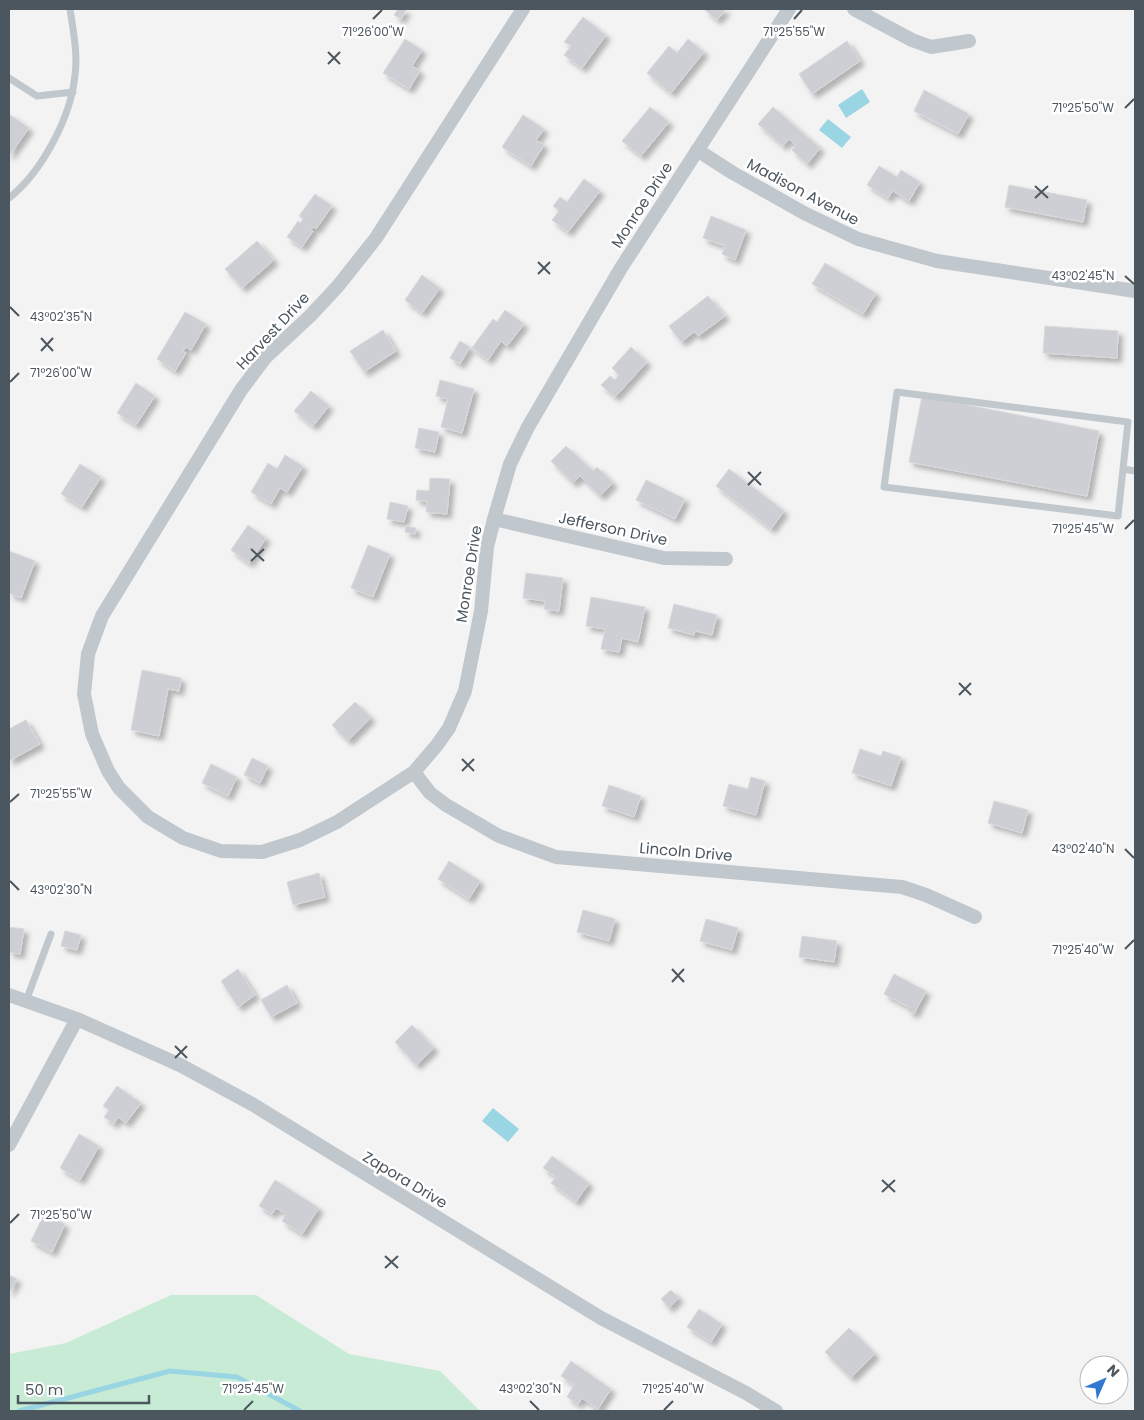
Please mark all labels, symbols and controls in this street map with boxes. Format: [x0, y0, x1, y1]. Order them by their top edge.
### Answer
text: 71°26'00"W [342, 23, 404, 40]
text: 71°25'55"W [763, 23, 825, 40]
text: 71°25'50"W [1052, 99, 1114, 116]
street label: Madison Avenue [743, 153, 863, 230]
street label: Monroe Drive [606, 158, 677, 252]
text: 43°02'45"N [1052, 267, 1114, 284]
street label: Harvest Drive [231, 287, 314, 374]
text: 43°02'35"N [30, 308, 92, 325]
text: 71°26'00"W [30, 364, 92, 381]
street label: Jefferson Drive [557, 507, 669, 550]
text: 71°25'45"W [1052, 520, 1114, 537]
street label: Monroe Drive [450, 524, 487, 624]
text: 71°25'55"W [30, 785, 92, 802]
street label: Lincoln Drive [639, 837, 733, 866]
text: 43°02'40"N [1052, 840, 1114, 857]
text: 43°02'30"N [30, 881, 92, 898]
text: 71°25'40"W [1052, 941, 1114, 958]
street label: Zapora Drive [359, 1146, 452, 1213]
text: 71°25'50"W [30, 1206, 92, 1223]
north arrow [1079, 1355, 1129, 1405]
text: N [1102, 1360, 1124, 1382]
scale bar [18, 1372, 149, 1404]
text: 50 m [25, 1379, 63, 1400]
text: 71°25'45"W [222, 1380, 284, 1397]
text: 43°02'30"N [499, 1380, 561, 1397]
text: 71°25'40"W [642, 1380, 704, 1397]

